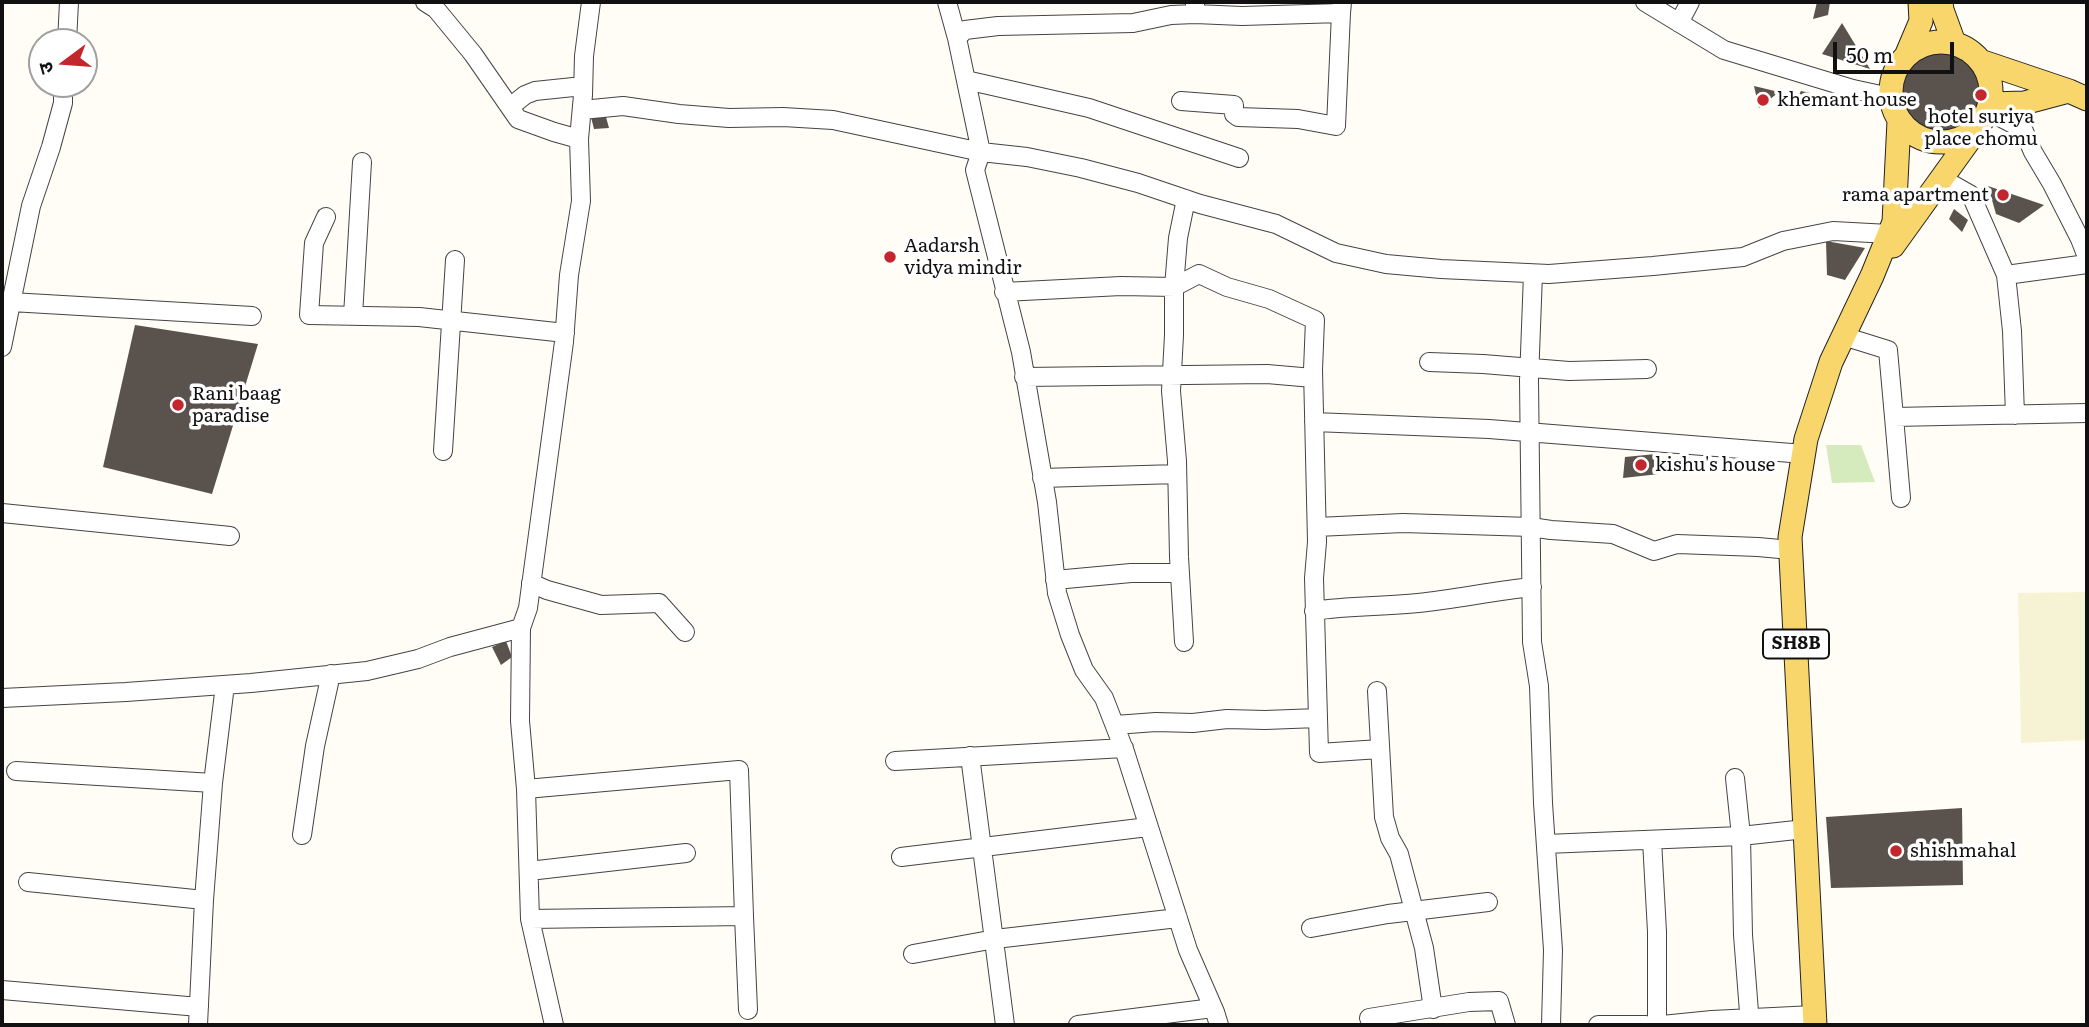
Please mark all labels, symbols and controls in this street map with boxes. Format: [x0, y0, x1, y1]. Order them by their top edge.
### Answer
north arrow [28, 28, 98, 98]
scale bar [1837, 28, 1958, 72]
text: 50 m [1846, 38, 1893, 69]
text: उ [30, 59, 60, 77]
marker: hotel suriya place chomu [1973, 87, 1989, 103]
place label: khemant house [1777, 89, 1917, 111]
marker: khemant house [1755, 92, 1771, 108]
place label: hotel suriya place chomu [1924, 106, 2038, 150]
place label: rama apartment [1842, 184, 1989, 206]
marker: rama apartment [1995, 187, 2011, 203]
place label: Aadarsh vidya mindir [904, 235, 1021, 279]
marker: Aadarsh vidya mindir [882, 249, 898, 265]
place label: Rani baag paradise [192, 383, 281, 427]
marker: Rani baag paradise [170, 397, 186, 413]
place label: kishu's house [1655, 454, 1775, 476]
marker: kishu's house [1633, 457, 1649, 473]
road number: SH8B [1763, 630, 1829, 658]
place label: shishmahal [1910, 840, 2016, 862]
marker: shishmahal [1888, 843, 1904, 859]

